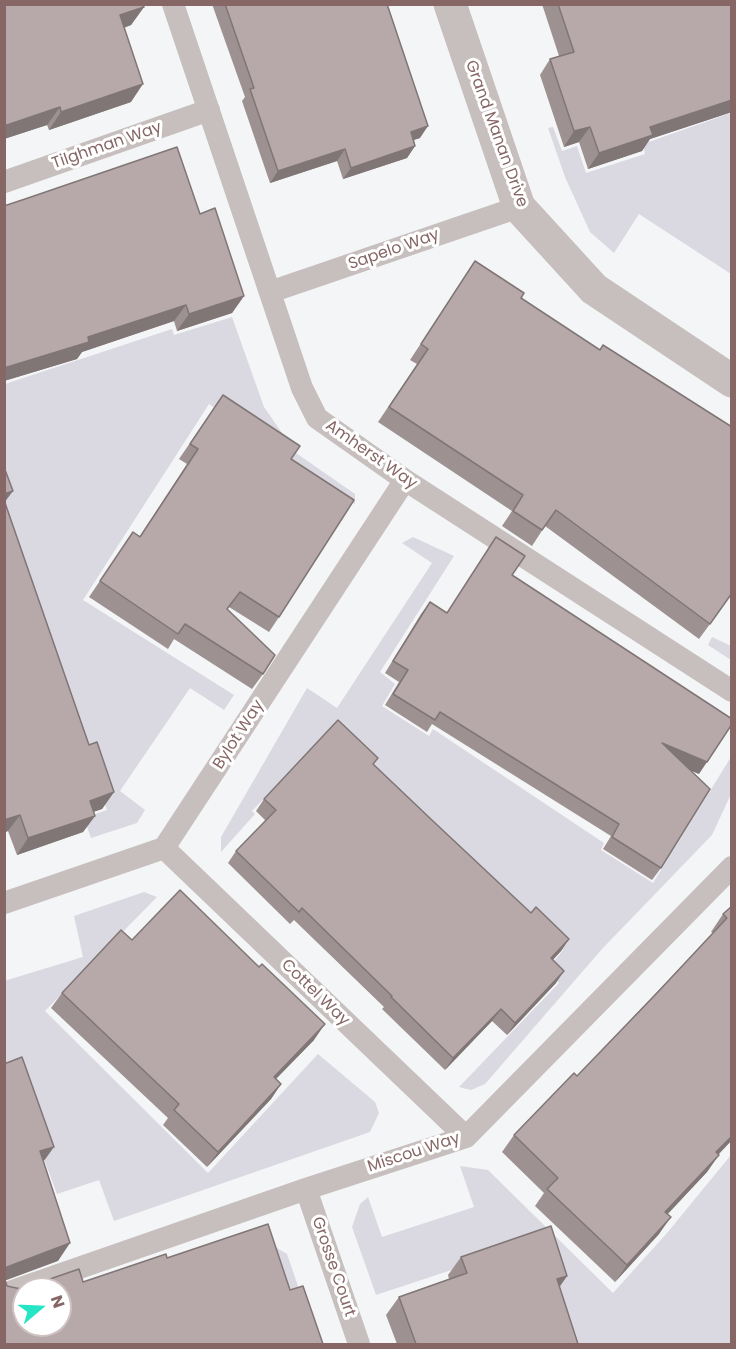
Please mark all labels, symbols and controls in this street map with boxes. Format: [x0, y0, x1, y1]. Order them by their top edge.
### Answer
street label: Grand Manan Drive [461, 58, 531, 210]
street label: Tilghman Way [50, 118, 164, 174]
street label: Sapelo Way [346, 225, 442, 275]
street label: Amherst Way [322, 416, 420, 494]
street label: Bylot Way [210, 697, 268, 773]
street label: Cottel Way [277, 956, 353, 1030]
street label: Miscou Way [365, 1129, 463, 1177]
street label: Grosse Court [307, 1215, 359, 1319]
north arrow [12, 1277, 72, 1337]
text: N [45, 1292, 70, 1311]

